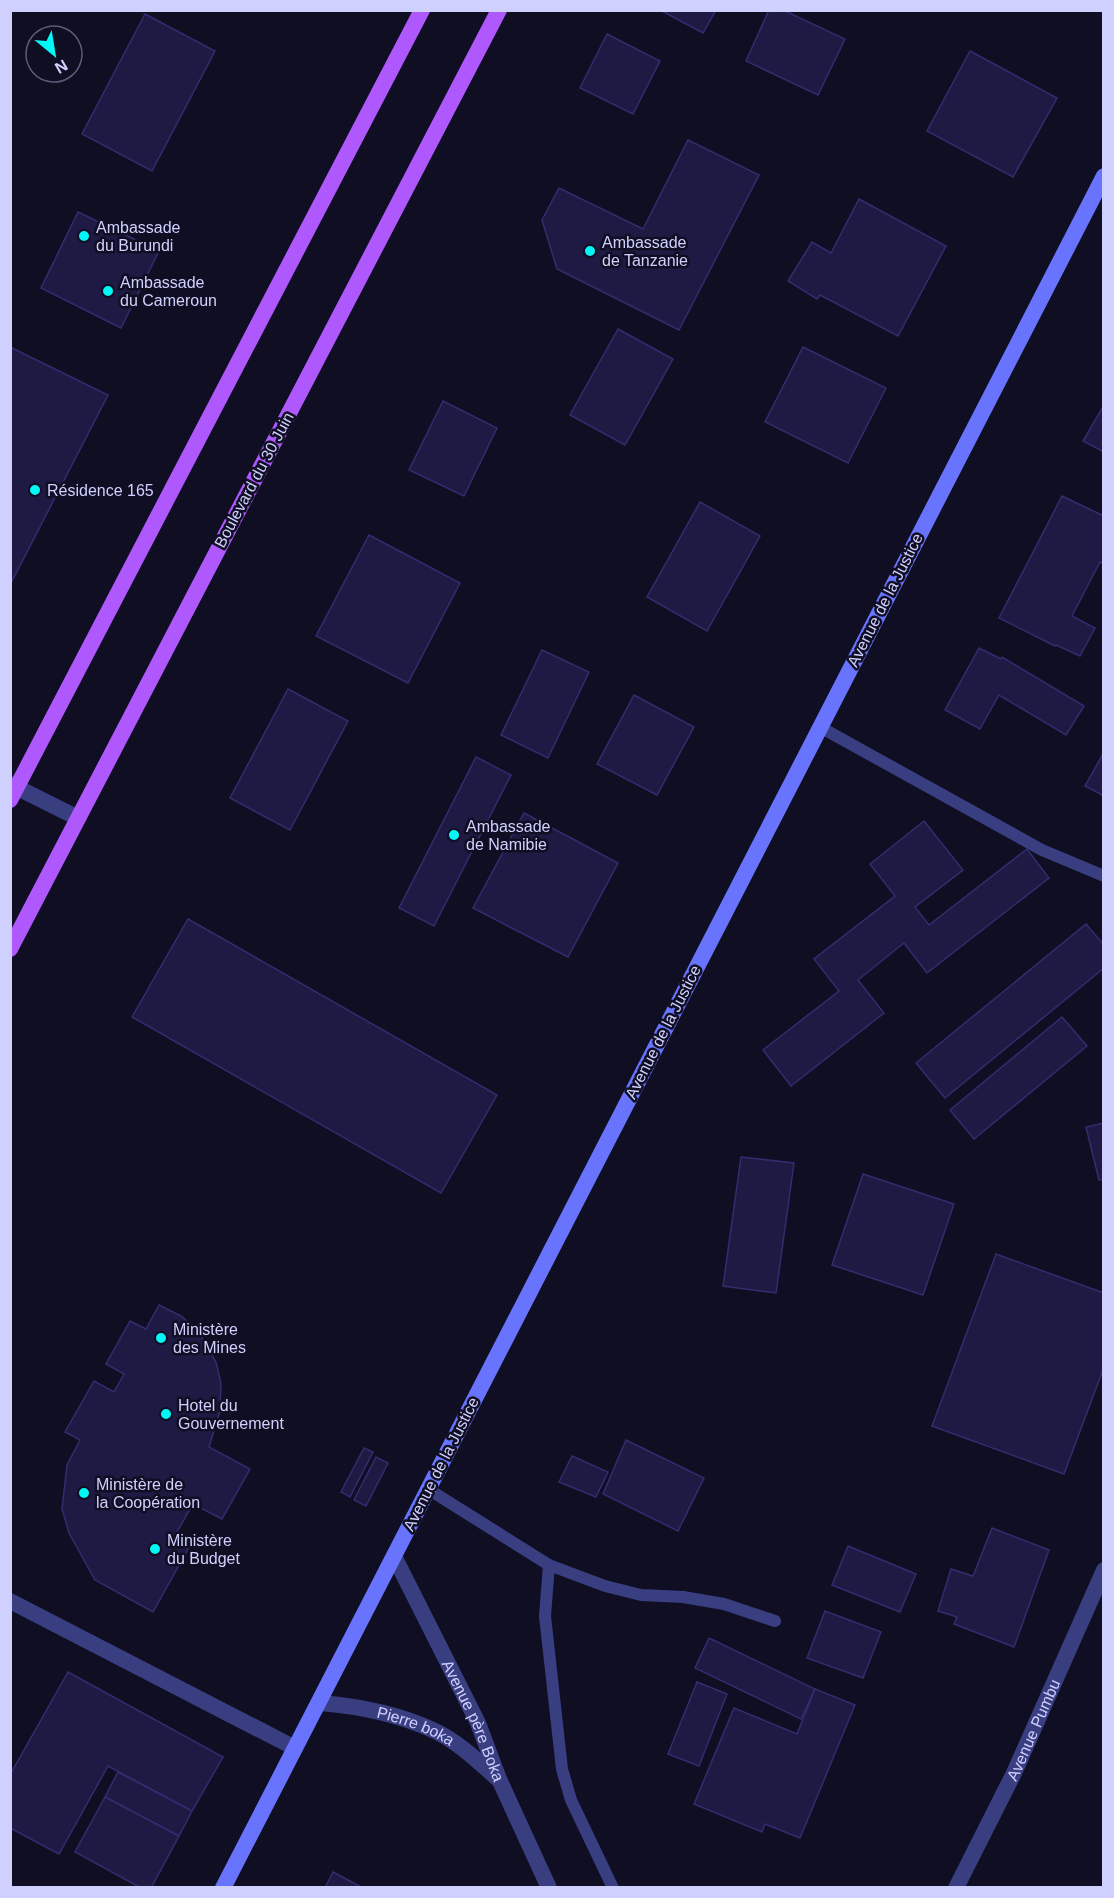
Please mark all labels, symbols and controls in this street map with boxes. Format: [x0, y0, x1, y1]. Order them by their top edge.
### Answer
north arrow [24, 24, 84, 84]
text: N [52, 56, 71, 77]
place label: Ambassade du Burundi [96, 219, 181, 254]
marker: Ambassade du Burundi [77, 229, 91, 243]
place label: Ambassade de Tanzanie [602, 234, 688, 269]
marker: Ambassade de Tanzanie [583, 244, 597, 258]
place label: Ambassade du Cameroun [120, 274, 217, 309]
marker: Ambassade du Cameroun [101, 284, 115, 298]
street label: Boulevard du 30 Juin [211, 410, 297, 550]
place label: Résidence 165 [47, 482, 154, 499]
marker: Résidence 165 [28, 483, 42, 497]
street label: Avenue de la Justice [844, 530, 926, 670]
place label: Ambassade de Namibie [466, 818, 551, 853]
marker: Ambassade de Namibie [447, 828, 461, 842]
street label: Avenue de la Justice [622, 962, 704, 1102]
place label: Ministère des Mines [173, 1321, 246, 1356]
marker: Ministère des Mines [154, 1331, 168, 1345]
street label: Avenue de la Justice [400, 1394, 482, 1534]
place label: Hotel du Gouvernement [178, 1397, 284, 1432]
marker: Hotel du Gouvernement [159, 1407, 173, 1421]
place label: Ministère de la Coopération [96, 1476, 200, 1511]
marker: Ministère de la Coopération [77, 1486, 91, 1500]
place label: Ministère du Budget [167, 1532, 241, 1567]
marker: Ministère du Budget [148, 1542, 162, 1556]
street label: Avenue père Boka [439, 1657, 508, 1784]
street label: Avenue Pumbu [1003, 1676, 1063, 1783]
street label: Pierre boka [375, 1703, 458, 1749]

